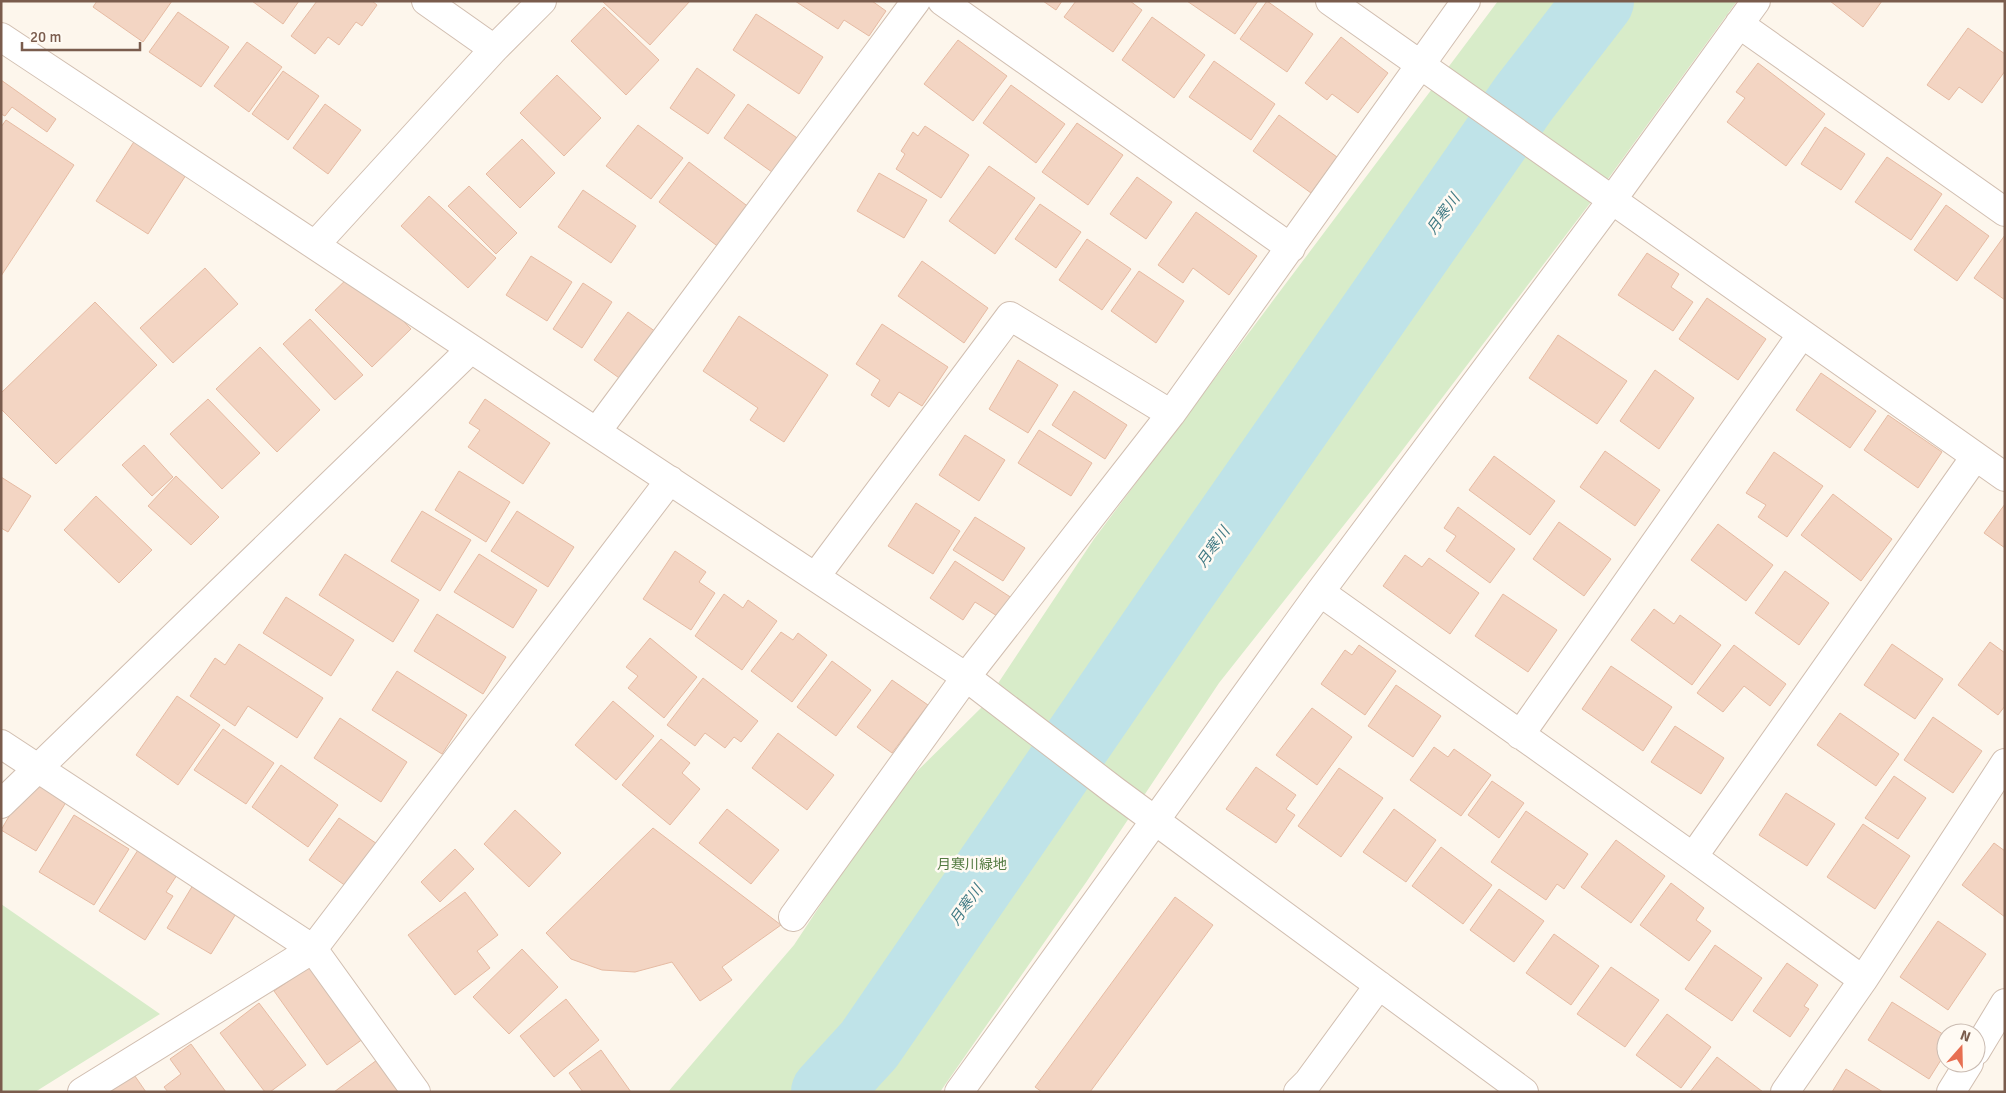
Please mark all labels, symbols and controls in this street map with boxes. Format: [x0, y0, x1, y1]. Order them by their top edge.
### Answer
scale bar [22, 20, 140, 52]
text: 20 m [30, 28, 61, 46]
water label: 月寒川 [1423, 189, 1464, 238]
water label: 月寒川 [1193, 522, 1234, 571]
park label: 月寒川緑地 [937, 856, 1007, 873]
water label: 月寒川 [946, 880, 987, 929]
north arrow [1936, 1023, 1986, 1073]
text: N [1958, 1027, 1973, 1046]

